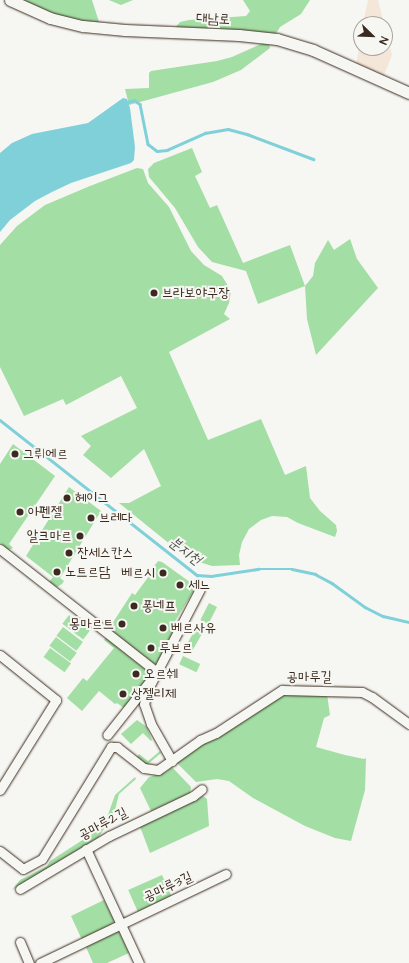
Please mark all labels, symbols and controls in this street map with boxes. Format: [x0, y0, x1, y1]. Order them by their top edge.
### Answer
street label: 대남로 [196, 10, 230, 28]
north arrow [353, 16, 393, 56]
text: N [375, 34, 392, 47]
place label: 브라보야구장 [162, 285, 230, 301]
marker: 브라보야구장 [149, 288, 159, 298]
place label: 그뤼에르 [23, 446, 68, 462]
marker: 그뤼에르 [10, 449, 20, 459]
place label: 헤이그 [75, 490, 109, 506]
marker: 헤이그 [62, 493, 72, 503]
place label: 아펜젤 [28, 504, 62, 520]
marker: 아펜젤 [15, 507, 25, 517]
place label: 브레다 [99, 510, 133, 526]
marker: 브레다 [86, 513, 96, 523]
place label: 알크마르 [27, 528, 72, 544]
marker: 알크마르 [75, 531, 85, 541]
water label: 분지천 [165, 533, 205, 569]
place label: 잔세스칸스 [77, 545, 133, 561]
marker: 잔세스칸스 [64, 548, 74, 558]
place label: 노트르담 [65, 564, 110, 580]
place label: 베르시 [121, 565, 155, 581]
marker: 노트르담 [52, 567, 62, 577]
marker: 베르시 [158, 568, 168, 578]
place label: 세느 [188, 577, 211, 593]
marker: 세느 [175, 580, 185, 590]
place label: 퐁네프 [142, 598, 176, 614]
marker: 퐁네프 [129, 601, 139, 611]
place label: 몽마르트 [69, 616, 114, 632]
marker: 몽마르트 [117, 619, 127, 629]
place label: 베르사유 [171, 620, 216, 636]
marker: 베르사유 [158, 623, 168, 633]
place label: 루브르 [159, 640, 193, 656]
marker: 루브르 [146, 643, 156, 653]
place label: 오르쉐 [144, 666, 178, 682]
marker: 오르쉐 [131, 669, 141, 679]
street label: 공마루길 [286, 669, 332, 685]
place label: 상젤리제 [131, 686, 176, 702]
marker: 상젤리제 [118, 689, 128, 699]
street label: 공마루2길 [76, 804, 130, 844]
street label: 공마루3길 [141, 868, 195, 906]

